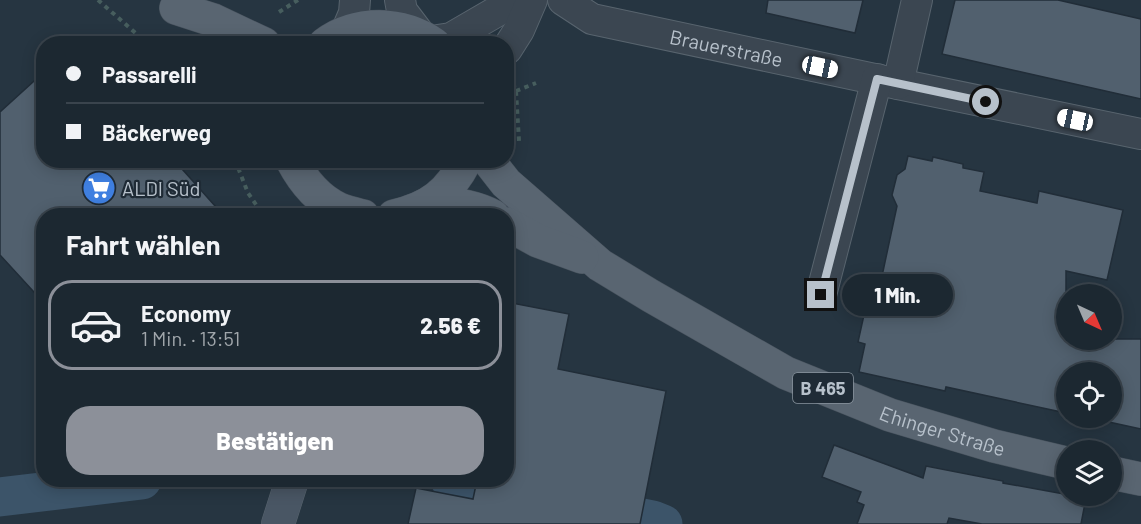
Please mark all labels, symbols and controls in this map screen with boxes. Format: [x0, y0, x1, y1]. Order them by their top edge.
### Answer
street label: Brauerstraße [668, 24, 785, 71]
car [801, 54, 839, 80]
text: Passarelli [102, 61, 197, 87]
route start [972, 88, 999, 115]
car [1056, 107, 1094, 133]
text: Bäckerweg [102, 119, 211, 145]
supermarket icon: ALDI Süd [81, 170, 117, 206]
place label: ALDI Süd [122, 176, 200, 200]
text: Fahrt wählen [66, 228, 221, 260]
callout: 1 Min. [842, 274, 953, 316]
route end [807, 281, 834, 308]
text: 1 Min. [874, 283, 921, 307]
north arrow [1056, 284, 1122, 350]
map controls [1056, 284, 1122, 506]
icon: car [69, 298, 123, 352]
text: Economy [141, 300, 231, 326]
text: 2.56 € [420, 312, 481, 338]
text: 1 Min. · 13:51 [141, 326, 240, 350]
button: locate [1056, 362, 1122, 428]
road number: B 465 [793, 373, 853, 403]
street label: Ehinger Straße [876, 400, 1008, 460]
button: Bestätigen [66, 406, 484, 475]
button: layers [1056, 440, 1122, 506]

